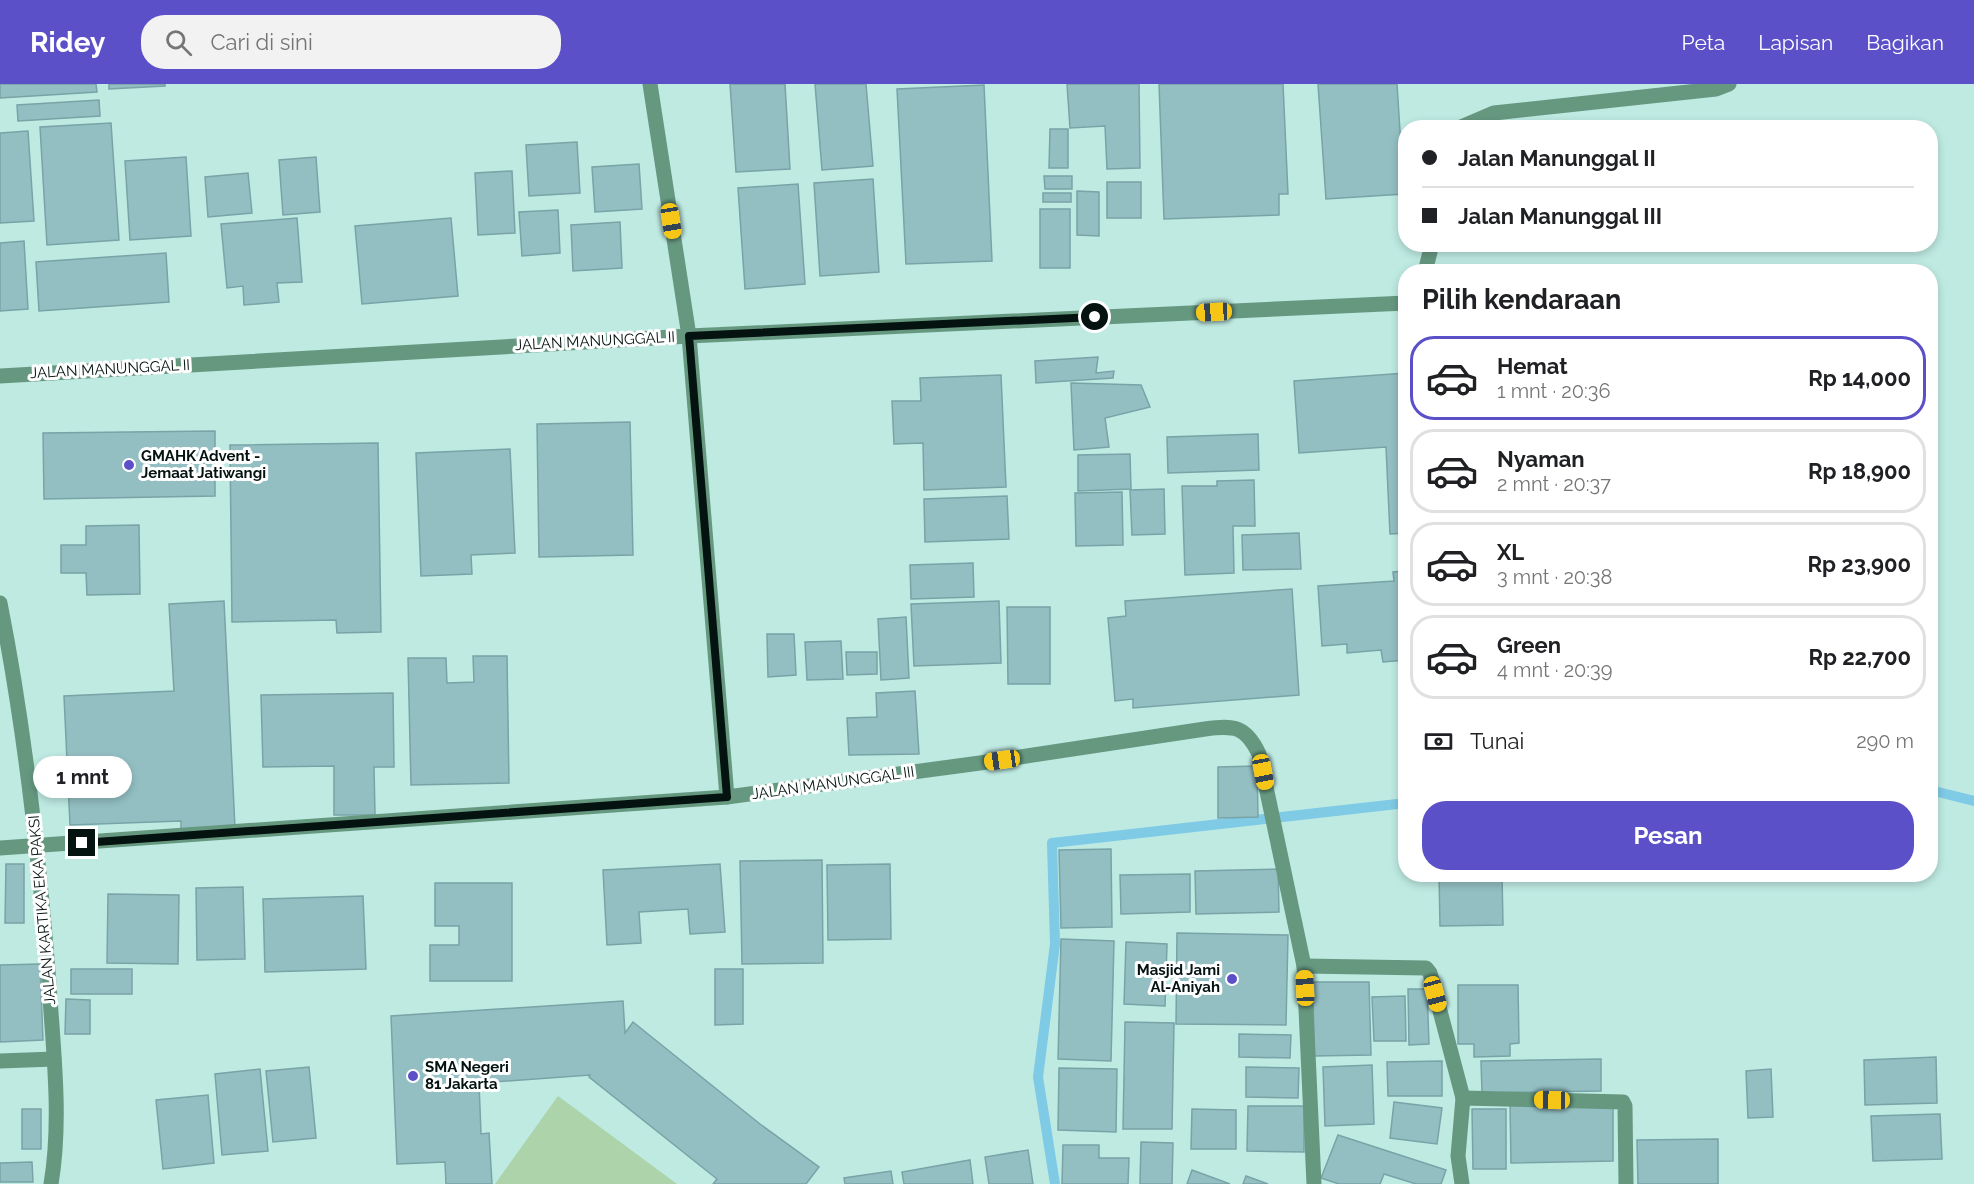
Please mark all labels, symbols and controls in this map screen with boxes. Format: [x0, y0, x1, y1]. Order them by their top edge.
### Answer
search box [141, 15, 561, 69]
text: Ridey [30, 26, 105, 59]
icon: search [162, 26, 195, 59]
text: Cari di sini [210, 29, 313, 55]
text: Peta [1682, 30, 1725, 55]
text: Lapisan [1758, 30, 1833, 55]
text: Bagikan [1866, 30, 1944, 55]
text: Jalan Manunggal II [1458, 145, 1656, 171]
car [659, 202, 683, 240]
text: Jalan Manunggal III [1458, 203, 1662, 229]
text: Pilih kendaraan [1422, 284, 1621, 315]
car [1196, 302, 1232, 322]
route start [1081, 303, 1108, 330]
street label: JALAN MANUNGGAL II [514, 328, 676, 354]
icon: car [1425, 351, 1479, 405]
text: Hemat [1497, 353, 1568, 379]
street label: JALAN MANUNGGAL II [29, 356, 191, 382]
text: Rp 14,000 [1808, 365, 1911, 391]
text: 1 mnt · 20:36 [1497, 379, 1610, 403]
icon: car [1425, 444, 1479, 498]
text: Nyaman [1497, 446, 1585, 472]
place label: GMAHK Advent - Jemaat Jatiwangi [141, 447, 266, 482]
marker: GMAHK Advent - Jemaat Jatiwangi [122, 458, 136, 472]
text: Rp 18,900 [1808, 458, 1911, 484]
text: 2 mnt · 20:37 [1497, 472, 1611, 496]
icon: car [1425, 537, 1479, 591]
text: XL [1497, 539, 1524, 565]
text: Rp 23,900 [1807, 551, 1911, 577]
text: 3 mnt · 20:38 [1497, 565, 1612, 589]
icon: car [1425, 630, 1479, 684]
text: Green [1497, 632, 1561, 658]
text: Rp 22,700 [1808, 644, 1911, 670]
text: 4 mnt · 20:39 [1497, 658, 1612, 682]
icon: cash [1422, 725, 1455, 758]
text: Tunai [1470, 728, 1524, 754]
text: 290 m [1856, 729, 1914, 753]
car [983, 749, 1021, 771]
car [1251, 753, 1275, 791]
callout: 1 mnt [32, 756, 132, 798]
street label: JALAN MANUNGGAL III [750, 763, 916, 803]
text: 1 mnt [56, 765, 109, 789]
button: Pesan [1422, 801, 1914, 870]
street label: JALAN KARTIKA EKA PAKSI [25, 814, 59, 1006]
route end [68, 829, 95, 856]
place label: Masjid Jami Al-Aniyah [1137, 961, 1220, 996]
car [1295, 970, 1315, 1006]
marker: Masjid Jami Al-Aniyah [1225, 972, 1239, 986]
car [1422, 974, 1448, 1014]
place label: SMA Negeri 81 Jakarta [425, 1058, 509, 1093]
marker: SMA Negeri 81 Jakarta [406, 1069, 420, 1083]
car [1534, 1091, 1570, 1109]

